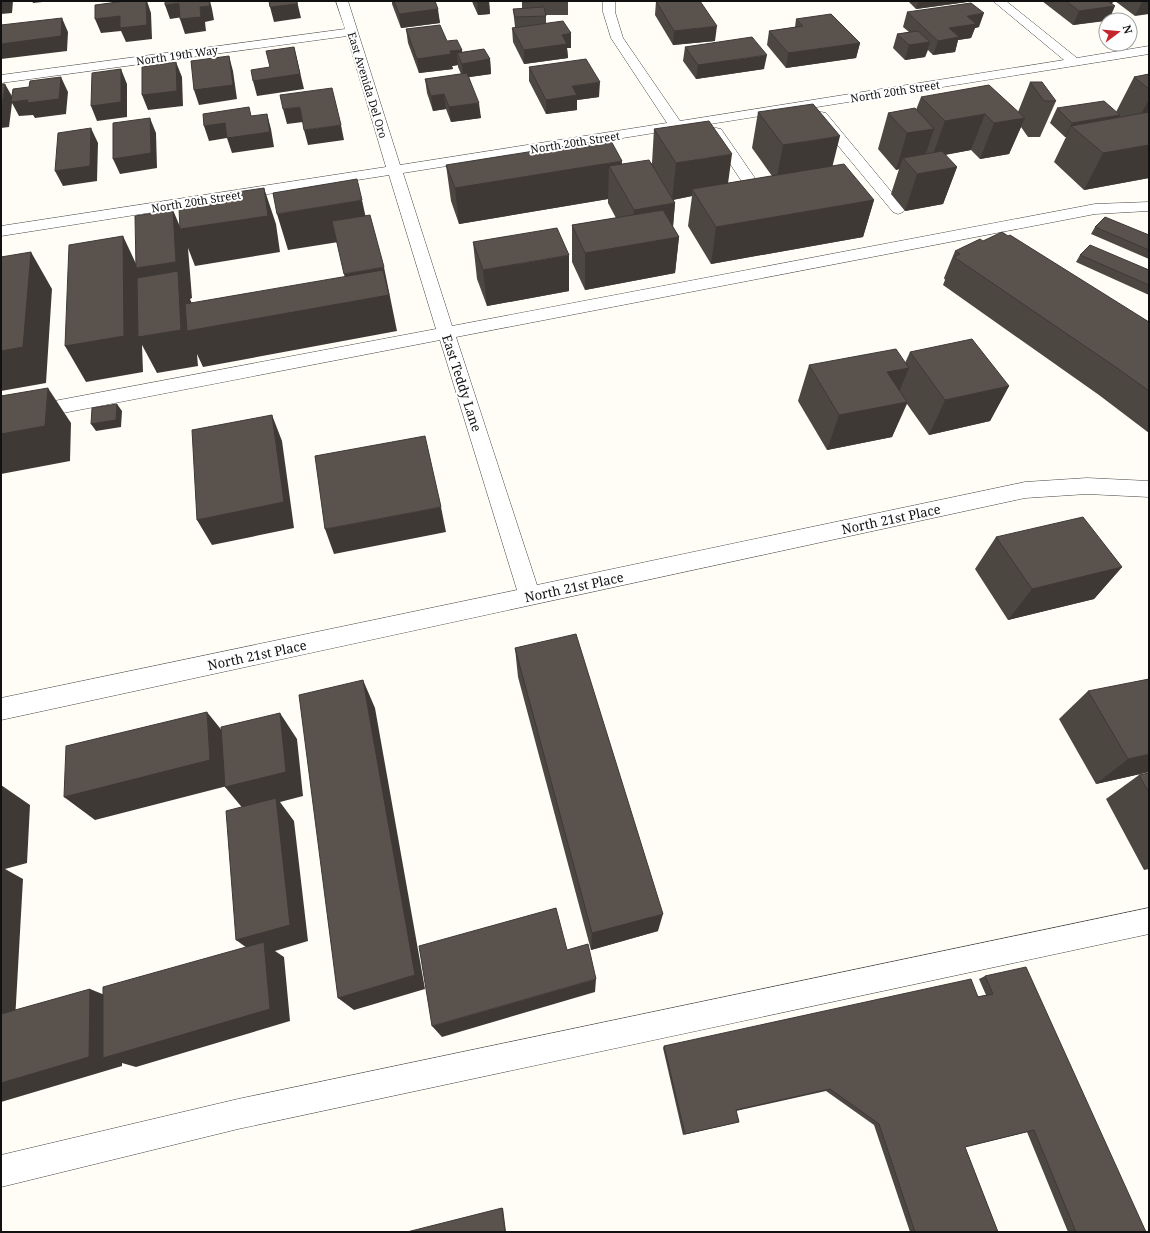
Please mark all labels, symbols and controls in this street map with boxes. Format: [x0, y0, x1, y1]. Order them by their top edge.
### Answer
north arrow [1098, 12, 1138, 52]
text: N [1120, 23, 1137, 36]
street label: East Avenida Del Oro [345, 30, 391, 140]
street label: North 19th Way [135, 42, 220, 68]
street label: North 20th Street [849, 77, 941, 105]
street label: North 20th Street [529, 128, 621, 156]
street label: North 20th Street [150, 187, 242, 215]
street label: East Teddy Lane [438, 332, 486, 434]
street label: North 21st Place [840, 500, 942, 538]
street label: North 21st Place [523, 568, 625, 606]
street label: North 21st Place [206, 636, 308, 674]

